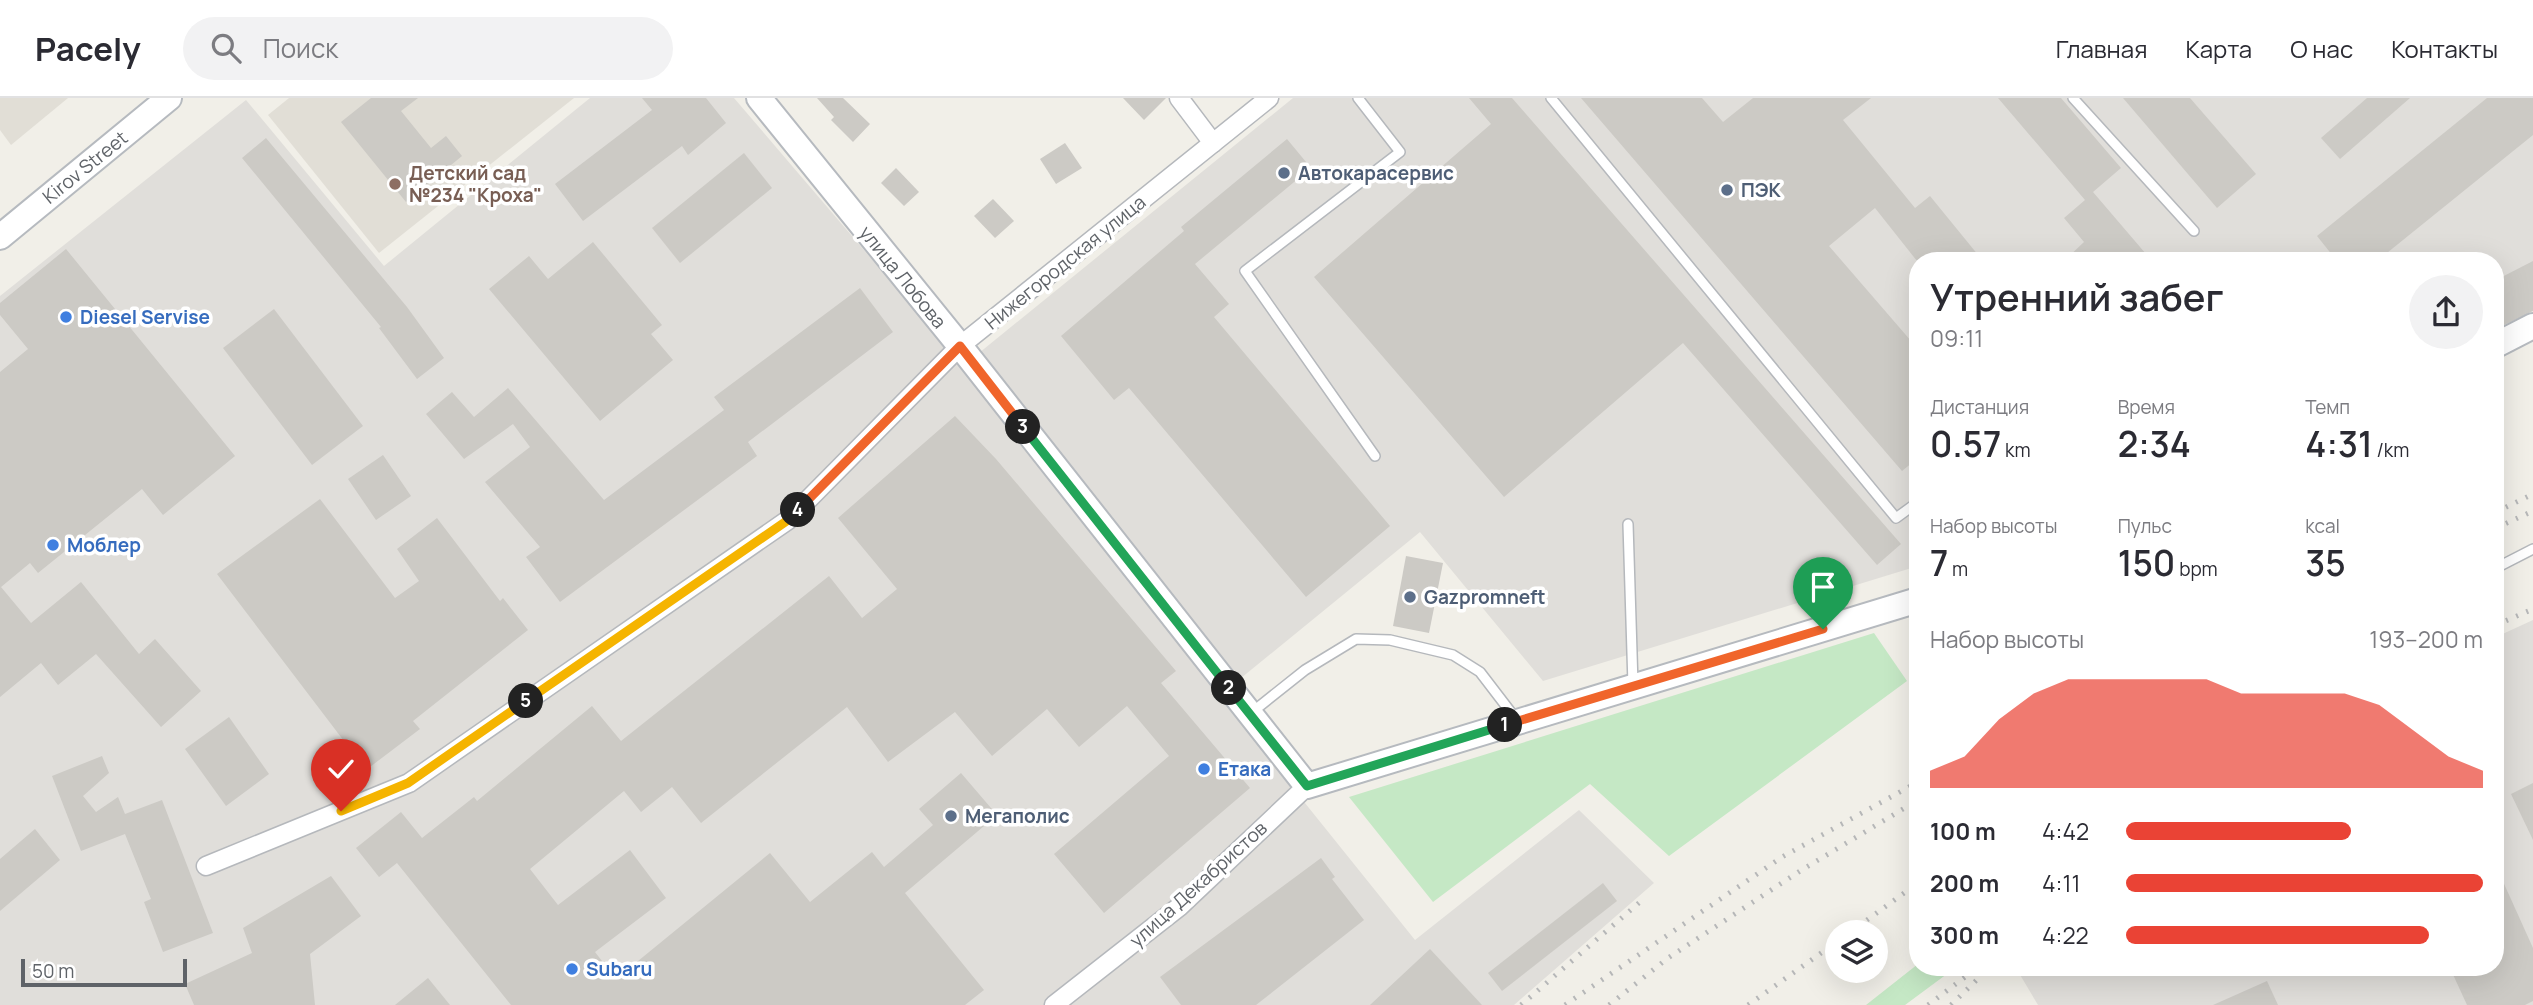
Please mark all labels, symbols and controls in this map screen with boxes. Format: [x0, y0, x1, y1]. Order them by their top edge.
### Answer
search box [183, 17, 673, 80]
text: Pacely [35, 26, 141, 71]
icon: search [207, 29, 245, 67]
text: Поиск [263, 30, 338, 66]
text: Главная [2056, 32, 2147, 65]
text: Карта [2185, 32, 2252, 65]
text: О нас [2290, 32, 2353, 65]
text: Контакты [2391, 32, 2498, 65]
street label: Kirov Street [37, 125, 133, 209]
place label: Детский сад №234 "Кроха" [409, 160, 542, 208]
place label: Автокарасервис [1298, 160, 1454, 186]
marker: Автокарасервис [1276, 165, 1292, 181]
marker: Детский сад №234 "Кроха" [387, 176, 403, 192]
place label: ПЭК [1741, 177, 1781, 203]
marker: ПЭК [1719, 182, 1735, 198]
street label: Нижегородская улица [979, 189, 1151, 335]
street label: улица Лобова [854, 220, 952, 334]
text: Утренний забег [1930, 270, 2224, 322]
button: share [2409, 275, 2483, 349]
place label: Diesel Servise [80, 304, 210, 330]
marker: Diesel Servise [58, 309, 74, 325]
text: 09:11 [1930, 322, 1983, 354]
text: Дистанция [1930, 394, 2029, 420]
text: Время [2118, 394, 2175, 420]
text: Темп [2305, 394, 2350, 420]
pin: 3 [1006, 410, 1040, 444]
text: 3 [1017, 413, 1028, 439]
text: 0.57 [1930, 420, 2001, 468]
text: 2:34 [2118, 420, 2191, 468]
text: 4:31 [2305, 420, 2373, 468]
text: km [2001, 437, 2031, 463]
text: /km [2373, 437, 2409, 463]
pin: 4 [780, 492, 816, 528]
text: 4 [792, 496, 803, 522]
text: Набор высоты [1930, 513, 2057, 539]
text: Пульс [2118, 513, 2172, 539]
text: kcal [2305, 513, 2340, 539]
place label: Моблер [67, 532, 141, 558]
marker: Моблер [45, 537, 61, 553]
text: 7 [1930, 539, 1948, 587]
text: 150 [2118, 539, 2175, 587]
text: 35 [2305, 539, 2346, 587]
text: m [1948, 556, 1968, 582]
text: bpm [2175, 556, 2218, 582]
pin [1793, 557, 1853, 629]
icon: arrive [1804, 568, 1842, 606]
place label: Gazpromneft [1424, 584, 1545, 610]
marker: Gazpromneft [1402, 589, 1418, 605]
text: Набор высоты [1930, 623, 2084, 655]
text: 193–200 m [2369, 623, 2483, 655]
pin: 2 [1212, 670, 1246, 706]
text: 2 [1223, 674, 1234, 700]
pin: 5 [508, 684, 544, 718]
text: 5 [520, 687, 531, 713]
pin: 1 [1488, 708, 1522, 742]
text: 1 [1500, 711, 1509, 737]
pin [311, 739, 371, 811]
icon: check [322, 750, 360, 788]
place label: Етака [1218, 756, 1271, 782]
marker: Етака [1196, 761, 1212, 777]
place label: Мегаполис [965, 803, 1070, 829]
marker: Мегаполис [943, 808, 959, 824]
street label: улица Декабристов [1124, 815, 1272, 953]
text: 100 m [1930, 815, 1996, 847]
text: 4:42 [2042, 815, 2089, 847]
text: 200 m [1930, 867, 1999, 899]
text: 4:11 [2042, 867, 2080, 899]
text: 300 m [1930, 919, 1999, 951]
text: 4:22 [2042, 919, 2089, 951]
map controls [1825, 920, 1888, 983]
button: layers [1825, 920, 1888, 983]
scale bar [21, 956, 187, 988]
place label: Subaru [586, 956, 653, 982]
text: 50 m [32, 958, 74, 984]
marker: Subaru [564, 961, 580, 977]

